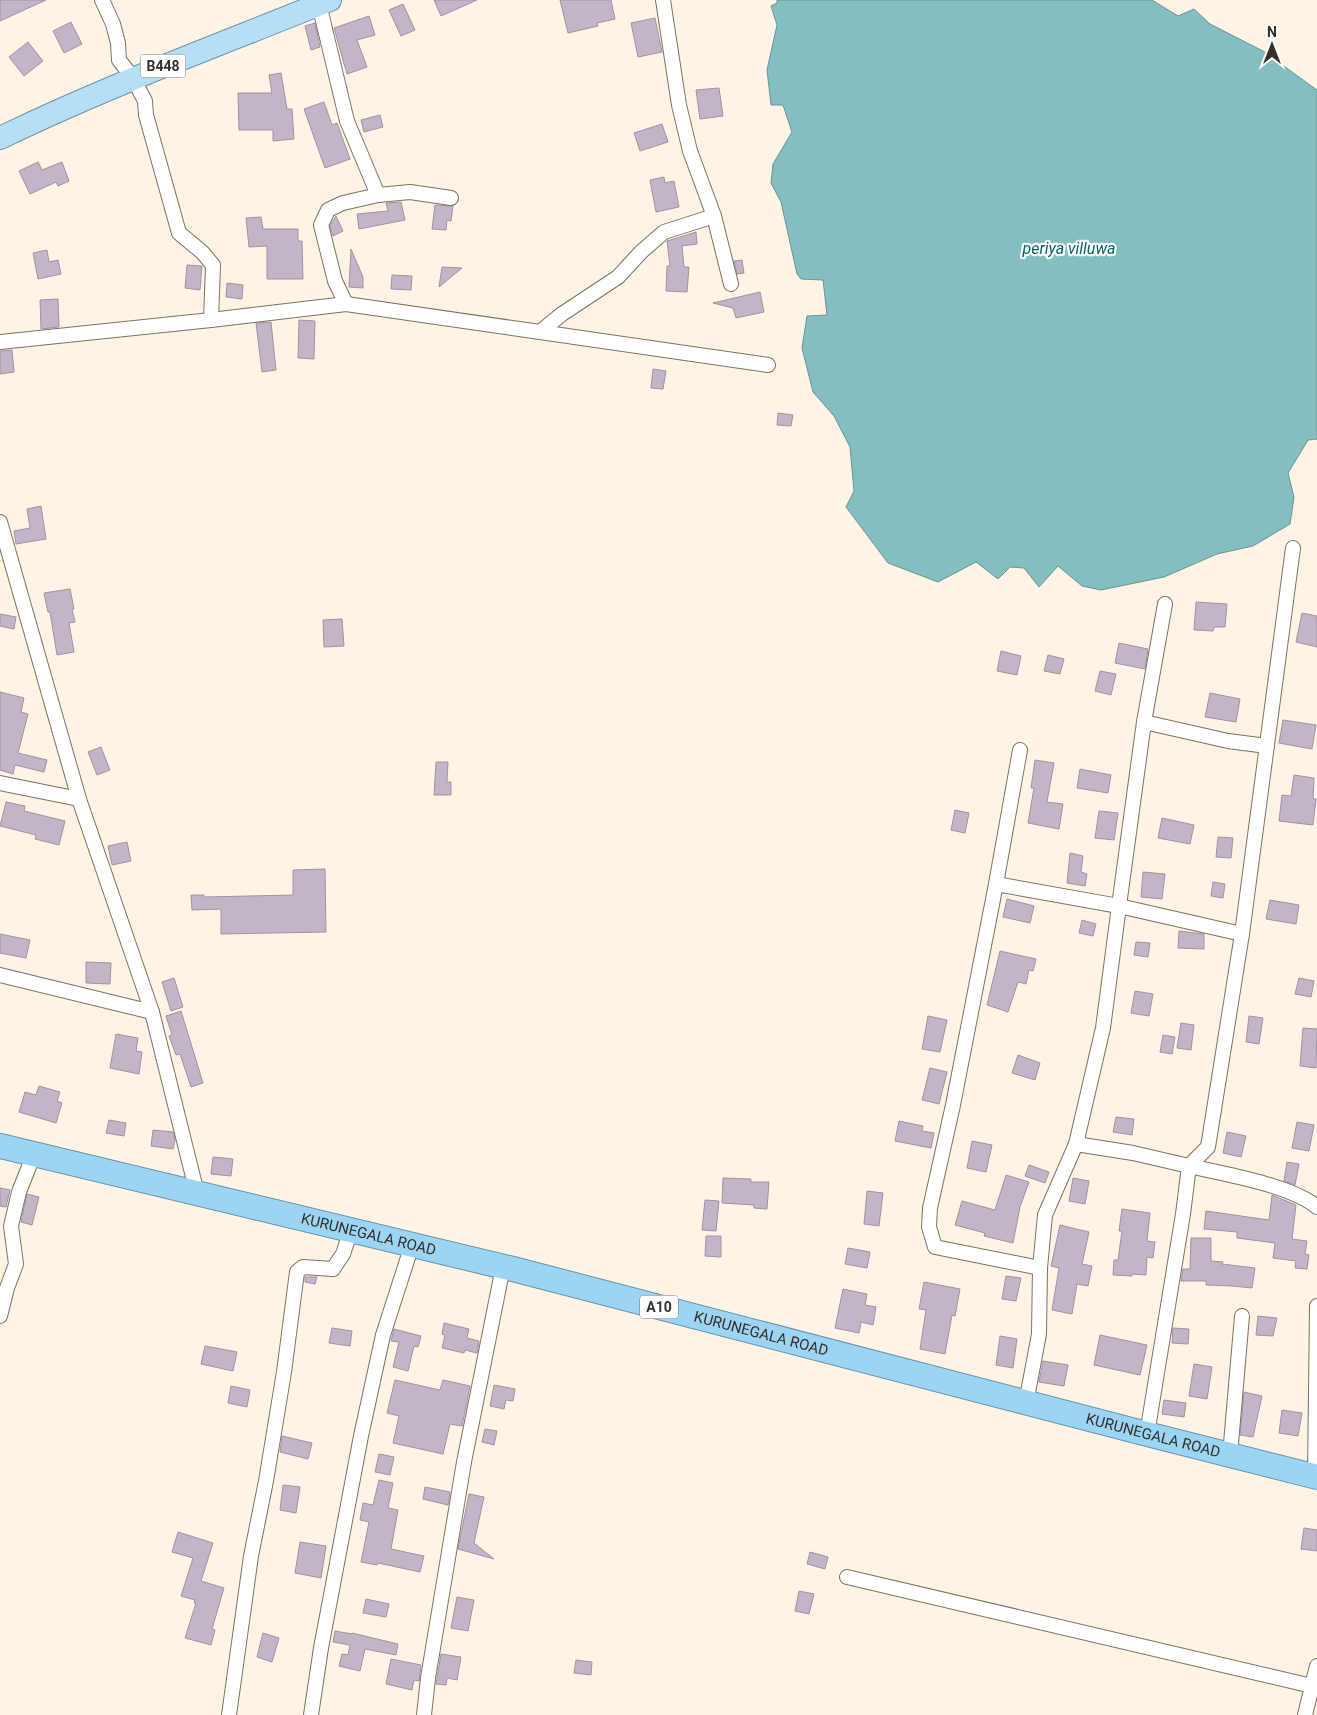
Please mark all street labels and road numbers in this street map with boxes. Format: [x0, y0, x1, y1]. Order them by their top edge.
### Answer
road number: B448 [140, 54, 186, 78]
street label: KURUNEGALA ROAD [299, 1210, 438, 1259]
road number: A10 [640, 1295, 678, 1318]
street label: KURUNEGALA ROAD [692, 1307, 830, 1360]
street label: KURUNEGALA ROAD [1084, 1409, 1222, 1461]

